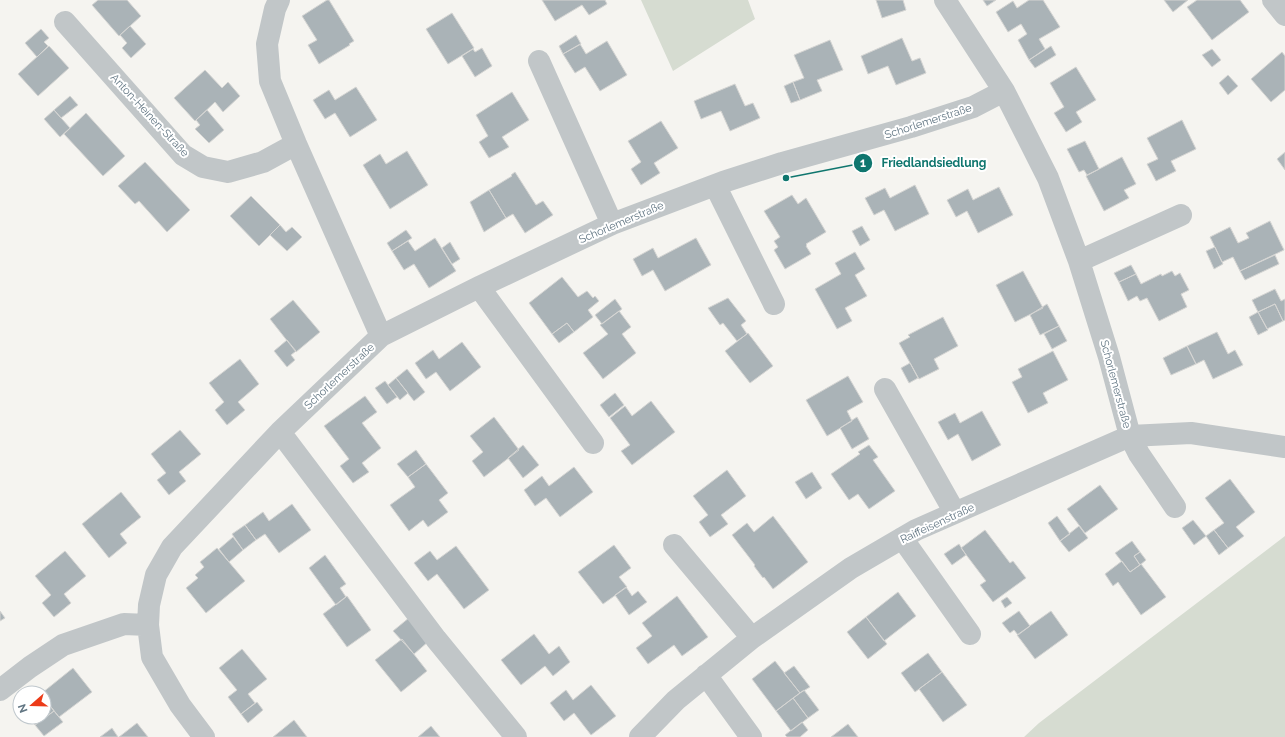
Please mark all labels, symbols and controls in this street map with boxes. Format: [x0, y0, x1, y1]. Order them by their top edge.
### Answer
street label: Anton-Heinen-Straße [108, 71, 192, 160]
street label: Schorlemerstraße [883, 101, 974, 142]
callout: Friedlandsiedlung [853, 151, 994, 175]
text: 1 [860, 156, 866, 170]
text: Friedlandsiedlung [882, 156, 986, 170]
street label: Schorlemerstraße [577, 199, 666, 246]
street label: Schorlemerstraße [1097, 339, 1134, 430]
street label: Schorlemerstraße [302, 340, 377, 412]
street label: Raiffeisenstraße [898, 500, 977, 546]
north arrow [12, 685, 52, 725]
text: N [16, 702, 31, 714]

